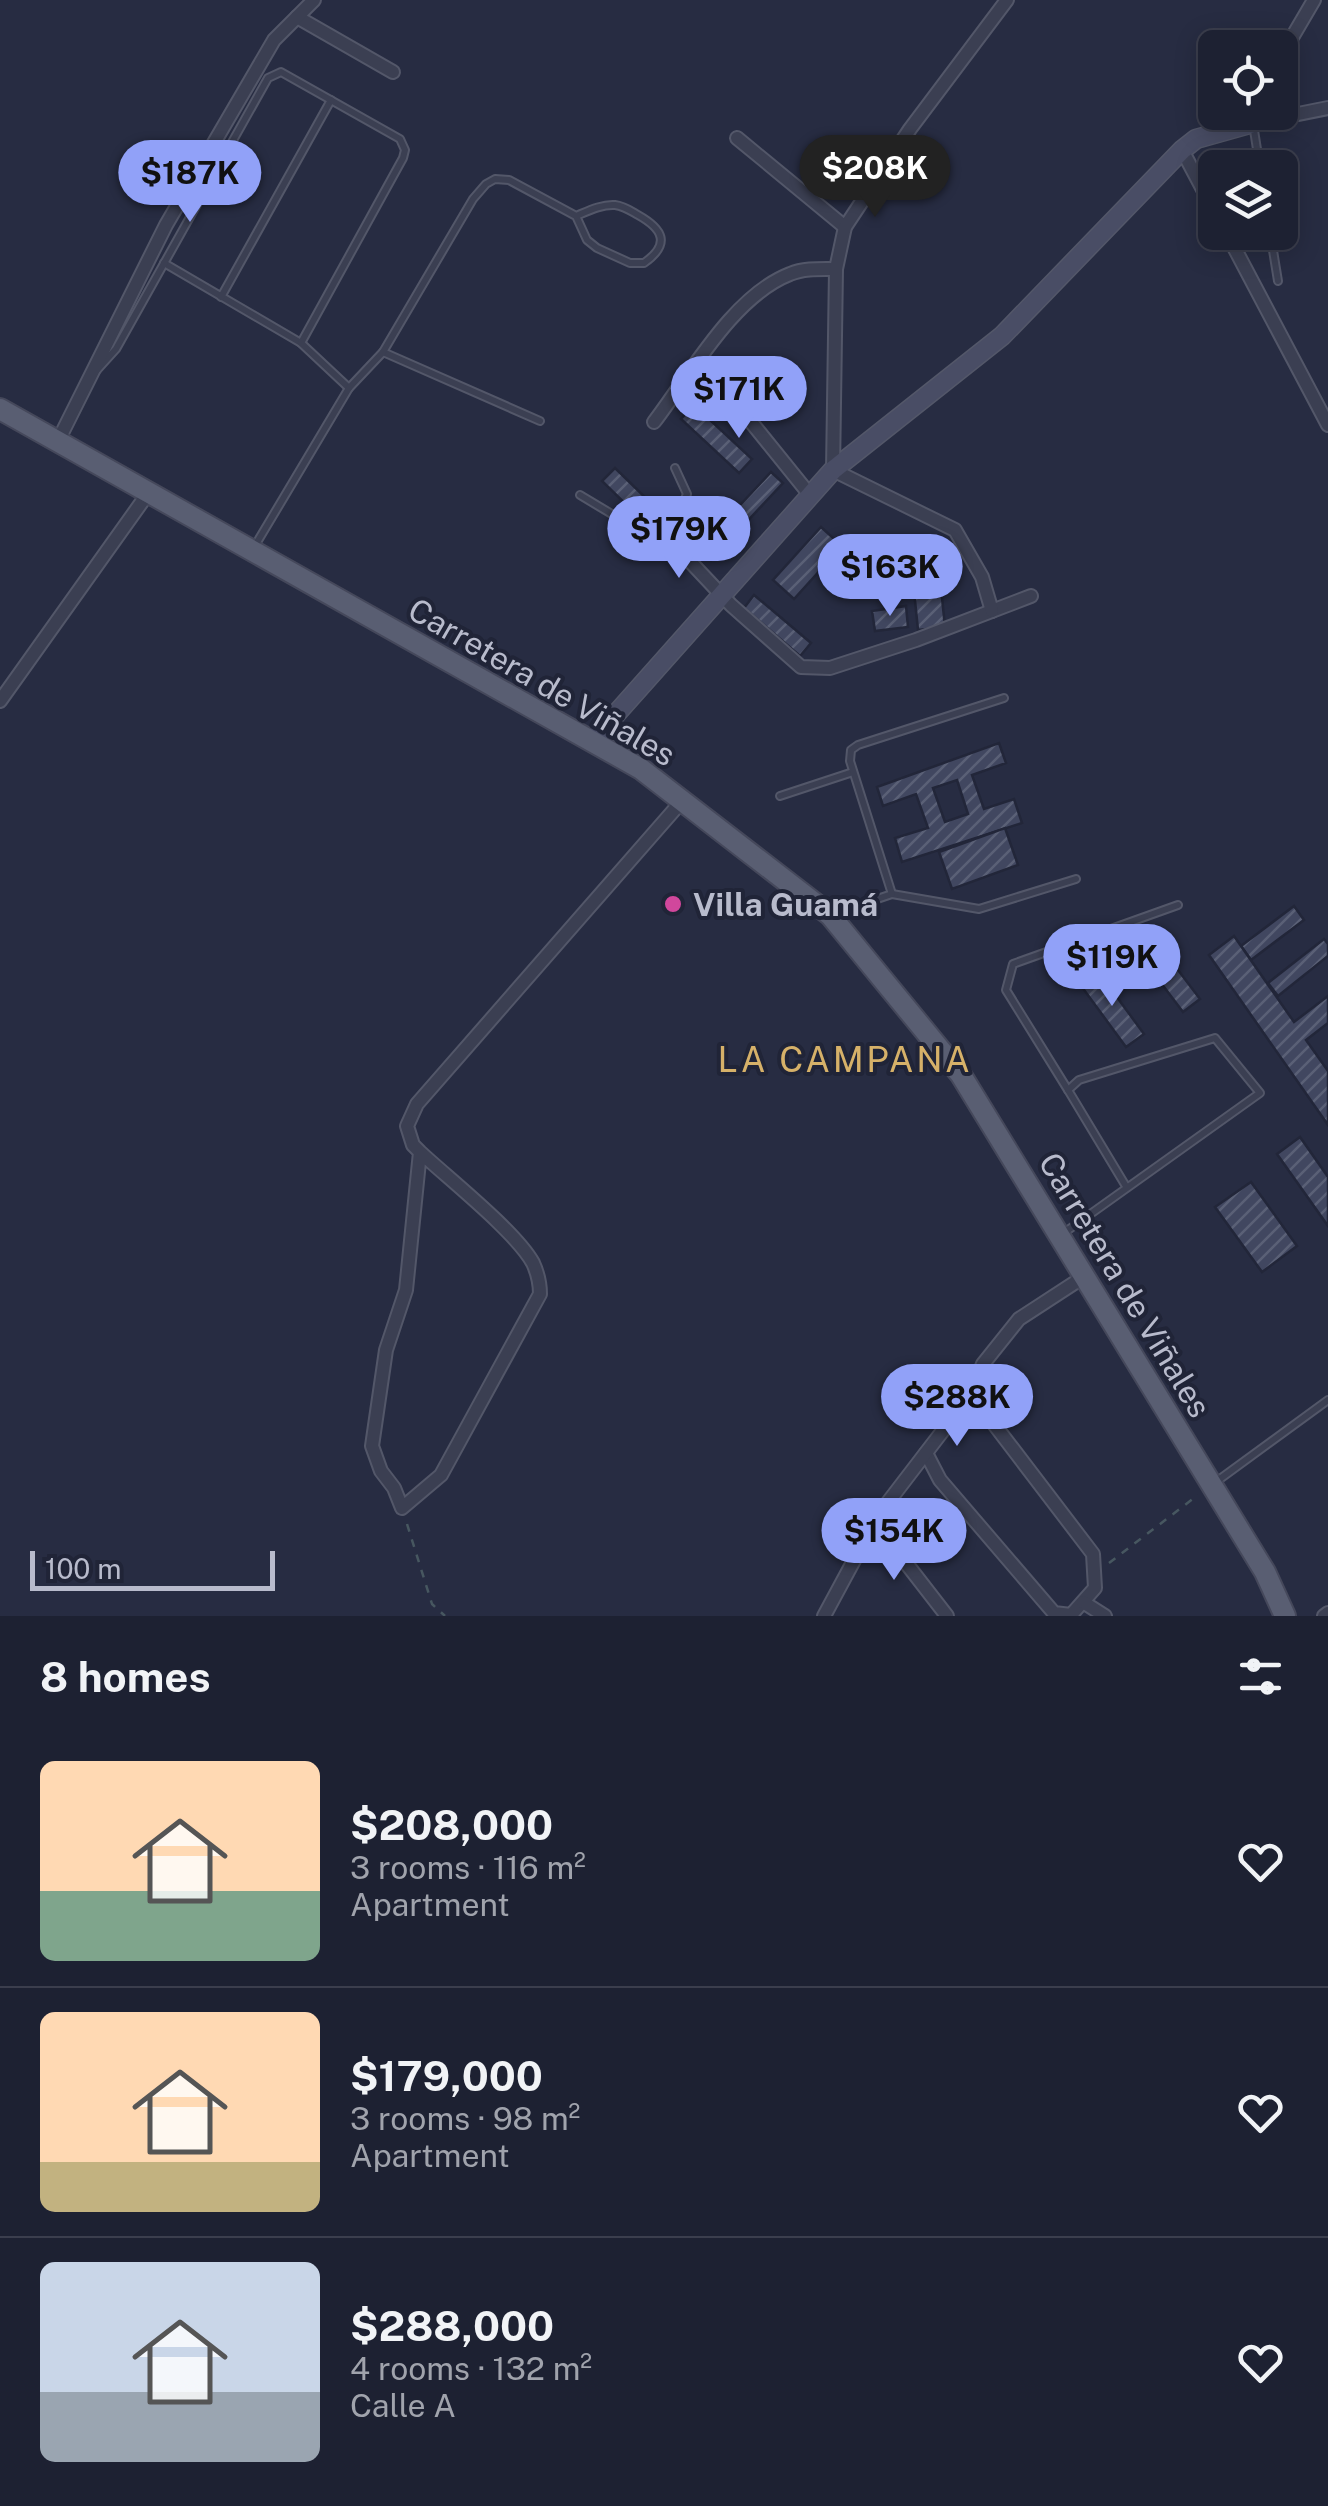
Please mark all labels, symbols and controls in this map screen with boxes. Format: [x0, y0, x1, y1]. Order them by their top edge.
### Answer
map controls [1198, 30, 1298, 250]
button: locate [1198, 30, 1298, 130]
pin: $208K [805, 135, 945, 220]
pin: $187K [120, 140, 260, 225]
text: $208K [821, 149, 929, 186]
button: layers [1198, 150, 1298, 250]
text: $187K [140, 154, 240, 191]
pin: $171K [669, 356, 809, 441]
text: $171K [693, 370, 785, 407]
pin: $179K [609, 496, 749, 581]
text: $179K [629, 510, 729, 547]
pin: $163K [820, 534, 960, 619]
text: $163K [840, 548, 940, 585]
street label: Carretera de Viñales [402, 591, 682, 773]
place label: Villa Guamá [693, 886, 878, 923]
marker: Villa Guamá [662, 893, 684, 915]
pin: $119K [1042, 924, 1182, 1009]
text: $119K [1065, 938, 1159, 975]
district label: LA CAMPANA [718, 1039, 972, 1080]
street label: Carretera de Viñales [1031, 1146, 1219, 1424]
pin: $288K [887, 1364, 1027, 1449]
text: $288K [903, 1378, 1011, 1415]
pin: $154K [824, 1498, 964, 1583]
text: $154K [843, 1512, 945, 1549]
scale bar [30, 1546, 275, 1590]
text: 100 m [45, 1552, 122, 1585]
icon: filters [1233, 1649, 1288, 1704]
text: 8 homes [40, 1652, 211, 1701]
text: $208,000 [350, 1800, 553, 1849]
icon: home [120, 1801, 240, 1921]
icon: heart [1233, 1834, 1288, 1889]
text: 3 rooms · 116 m² [350, 1849, 586, 1886]
text: Apartment [350, 1886, 510, 1923]
text: $179,000 [350, 2051, 543, 2100]
icon: home [120, 2052, 240, 2172]
icon: heart [1233, 2085, 1288, 2140]
text: 3 rooms · 98 m² [350, 2100, 580, 2137]
text: Apartment [350, 2137, 510, 2174]
text: $288,000 [350, 2301, 554, 2350]
icon: home [120, 2302, 240, 2422]
icon: heart [1233, 2335, 1288, 2390]
text: 4 rooms · 132 m² [350, 2350, 592, 2387]
text: Calle A [350, 2387, 456, 2424]

